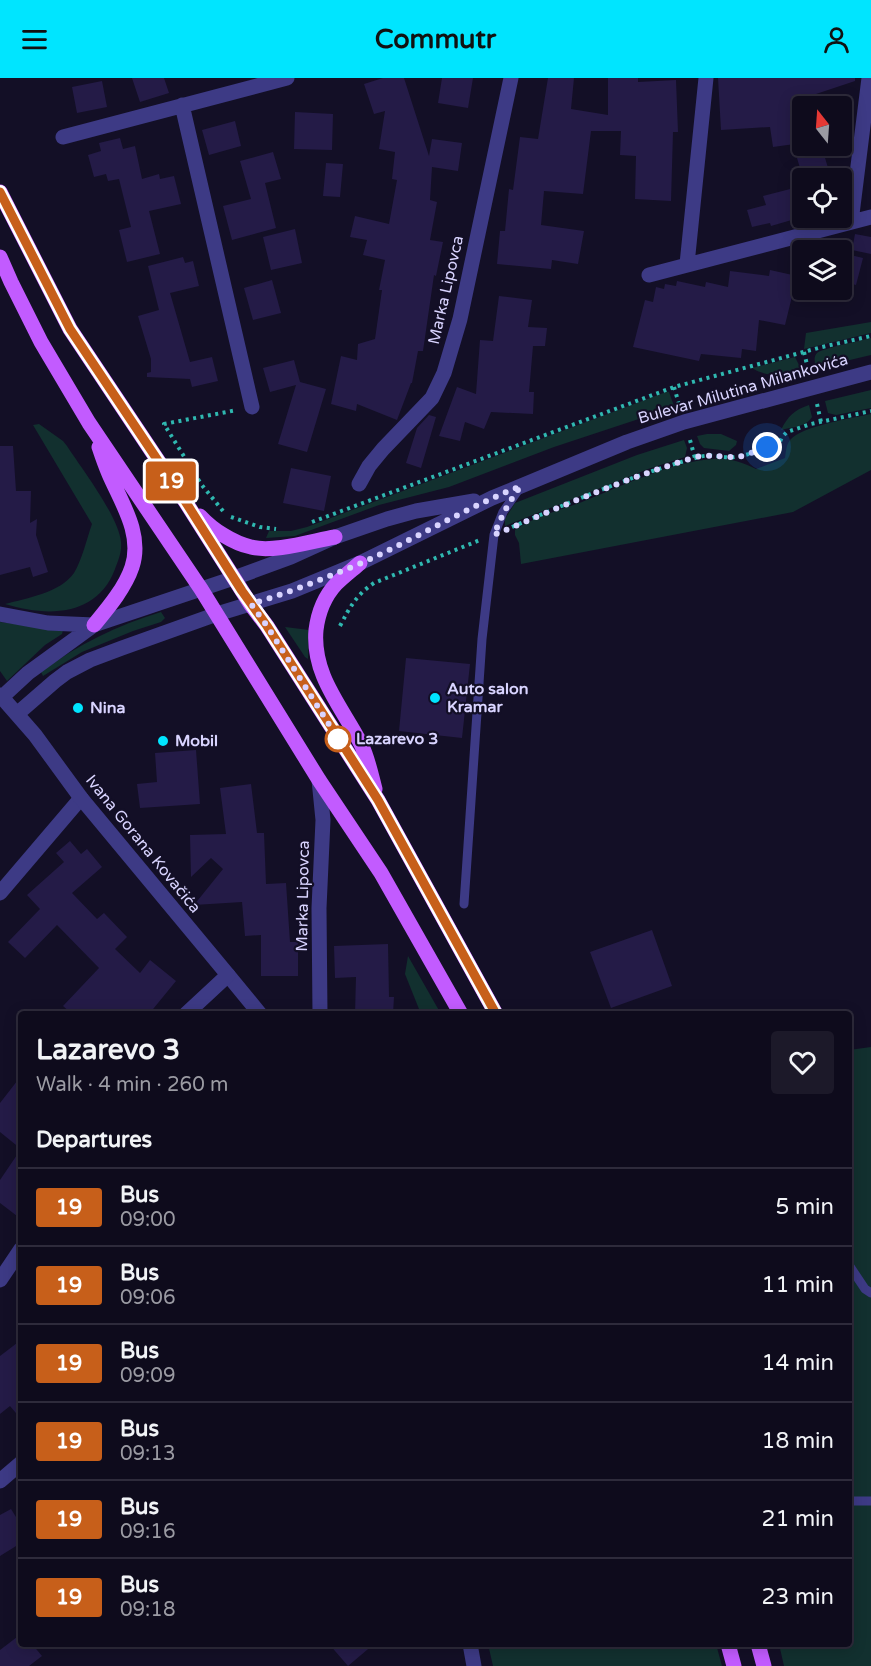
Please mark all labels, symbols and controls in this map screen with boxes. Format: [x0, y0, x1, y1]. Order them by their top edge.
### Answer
icon: menu [18, 23, 51, 56]
text: Commutr [375, 23, 496, 56]
icon: person [820, 23, 853, 56]
north arrow [792, 96, 852, 156]
map controls [792, 96, 852, 300]
button: locate [792, 168, 852, 228]
street label: Marka Lipovca [424, 234, 468, 346]
button: layers [792, 240, 852, 300]
street label: Bulevar Milutina Milankovića [636, 349, 850, 429]
your location [752, 432, 782, 462]
line badge: 19 [144, 462, 198, 500]
text: 19 [158, 469, 184, 494]
place label: Auto salon Kramar [447, 679, 528, 717]
marker: Auto salon Kramar [428, 691, 442, 705]
place label: Nina [90, 698, 125, 718]
marker: Nina [71, 701, 85, 715]
marker: Lazarevo 3 [325, 726, 351, 752]
place label: Lazarevo 3 [356, 729, 438, 749]
place label: Mobil [175, 731, 218, 751]
marker: Mobil [156, 734, 170, 748]
street label: Ivana Gorana Kovačića [81, 771, 205, 917]
street label: Marka Lipovca [292, 840, 314, 952]
button: heart [771, 1031, 834, 1094]
text: Lazarevo 3 [36, 1033, 180, 1067]
text: Walk · 4 min · 260 m [36, 1073, 228, 1097]
text: Departures [36, 1127, 152, 1153]
text: Bus [120, 1182, 159, 1208]
text: 5 min [775, 1194, 834, 1220]
text: 19 [56, 1195, 82, 1220]
text: 09:00 [120, 1208, 175, 1232]
text: Bus [120, 1260, 159, 1286]
text: 11 min [762, 1272, 834, 1298]
text: 19 [56, 1273, 82, 1298]
text: 09:06 [120, 1286, 175, 1310]
text: Bus [120, 1338, 159, 1364]
text: 14 min [762, 1350, 834, 1376]
text: 19 [56, 1351, 82, 1376]
text: 09:09 [120, 1364, 175, 1388]
text: Bus [120, 1416, 159, 1442]
text: 18 min [762, 1428, 834, 1454]
text: 19 [56, 1429, 82, 1454]
text: 09:13 [120, 1442, 175, 1466]
text: Bus [120, 1494, 159, 1520]
text: 21 min [762, 1506, 834, 1532]
text: 19 [56, 1507, 82, 1532]
text: 09:16 [120, 1520, 175, 1544]
text: Bus [120, 1572, 159, 1598]
text: 23 min [762, 1584, 834, 1610]
text: 19 [56, 1585, 82, 1610]
text: 09:18 [120, 1598, 175, 1622]

